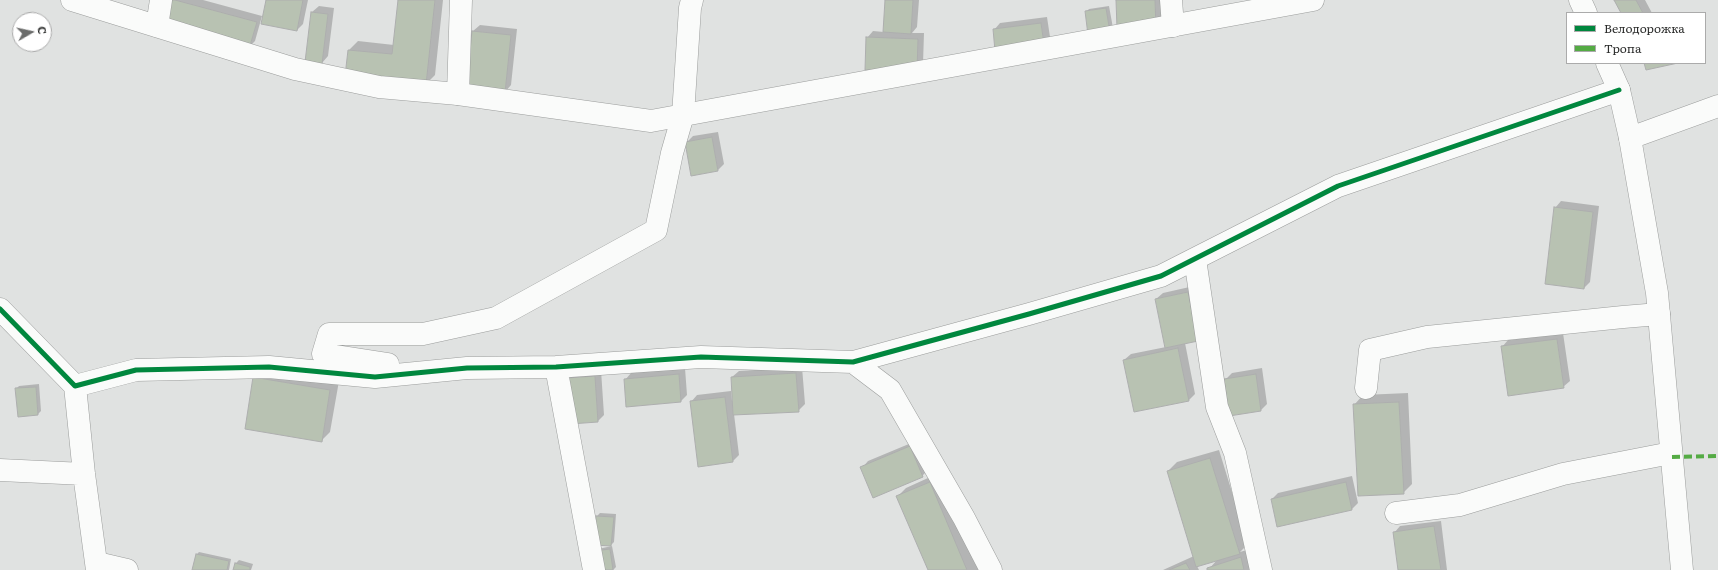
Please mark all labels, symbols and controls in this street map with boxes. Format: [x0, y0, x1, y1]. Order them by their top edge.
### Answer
north arrow [12, 12, 52, 52]
legend [1566, 12, 1706, 64]
text: Велодорожка [1604, 19, 1685, 37]
text: С [34, 25, 51, 35]
text: Тропа [1604, 39, 1641, 57]

